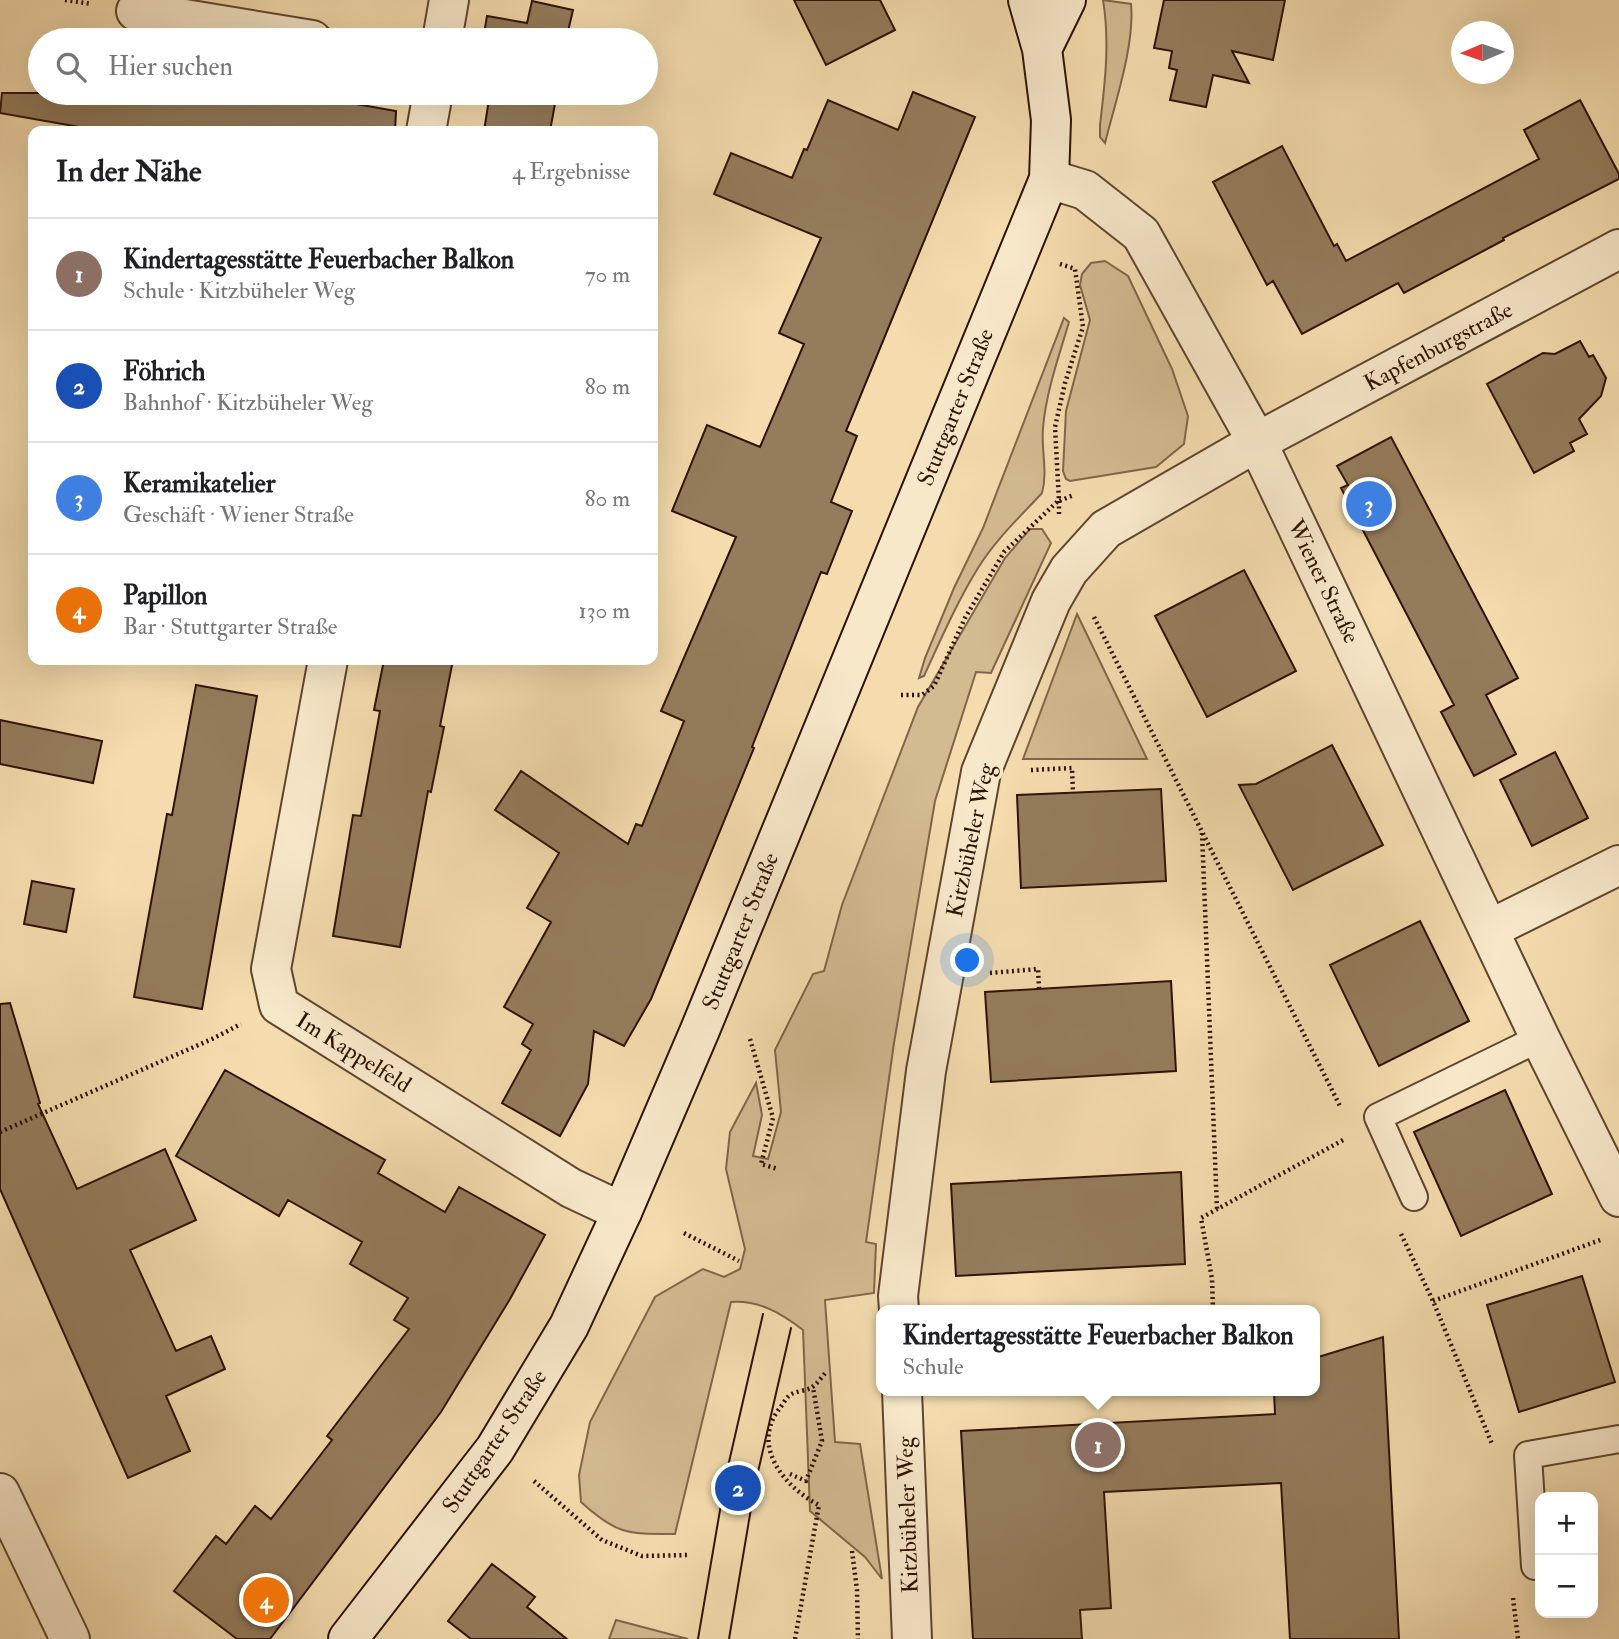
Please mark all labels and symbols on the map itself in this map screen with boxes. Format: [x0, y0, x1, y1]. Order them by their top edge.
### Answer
north arrow [1451, 21, 1514, 84]
street label: Kapfenburgstraße [1359, 295, 1518, 399]
street label: Stuttgarter Straße [911, 324, 1000, 490]
pin: 3 [1346, 478, 1392, 530]
street label: Wiener Straße [1281, 514, 1366, 648]
street label: Kitzbüheler Weg [940, 760, 1001, 920]
street label: Stuttgarter Straße [696, 848, 785, 1014]
your location [950, 943, 984, 977]
street label: Im Kappelfeld [290, 1006, 417, 1100]
street label: Stuttgarter Straße [436, 1364, 553, 1519]
pin: 1 [1075, 1419, 1121, 1471]
street label: Kitzbüheler Weg [890, 1436, 925, 1594]
pin: 2 [715, 1462, 761, 1514]
pin: 4 [243, 1574, 289, 1626]

